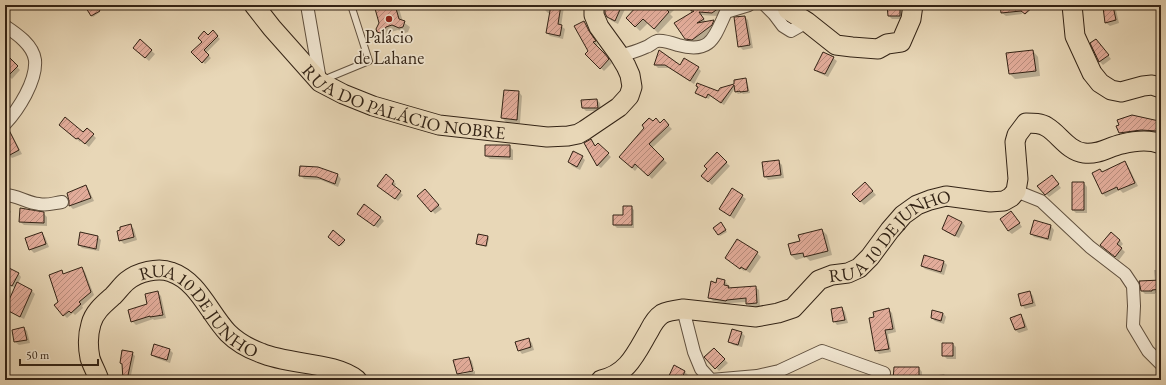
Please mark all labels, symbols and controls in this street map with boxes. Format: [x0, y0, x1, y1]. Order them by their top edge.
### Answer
marker: Palácio de Lahane [384, 14, 394, 24]
place label: Palácio de Lahane [354, 25, 424, 69]
street label: RUA DO PALÁCIO NOBRE [298, 59, 507, 144]
street label: RUA 10 DE JUNHO [827, 184, 953, 287]
street label: RUA 10 DE JUNHO [136, 258, 262, 362]
scale bar [20, 341, 98, 367]
text: 50 m [26, 347, 50, 363]

